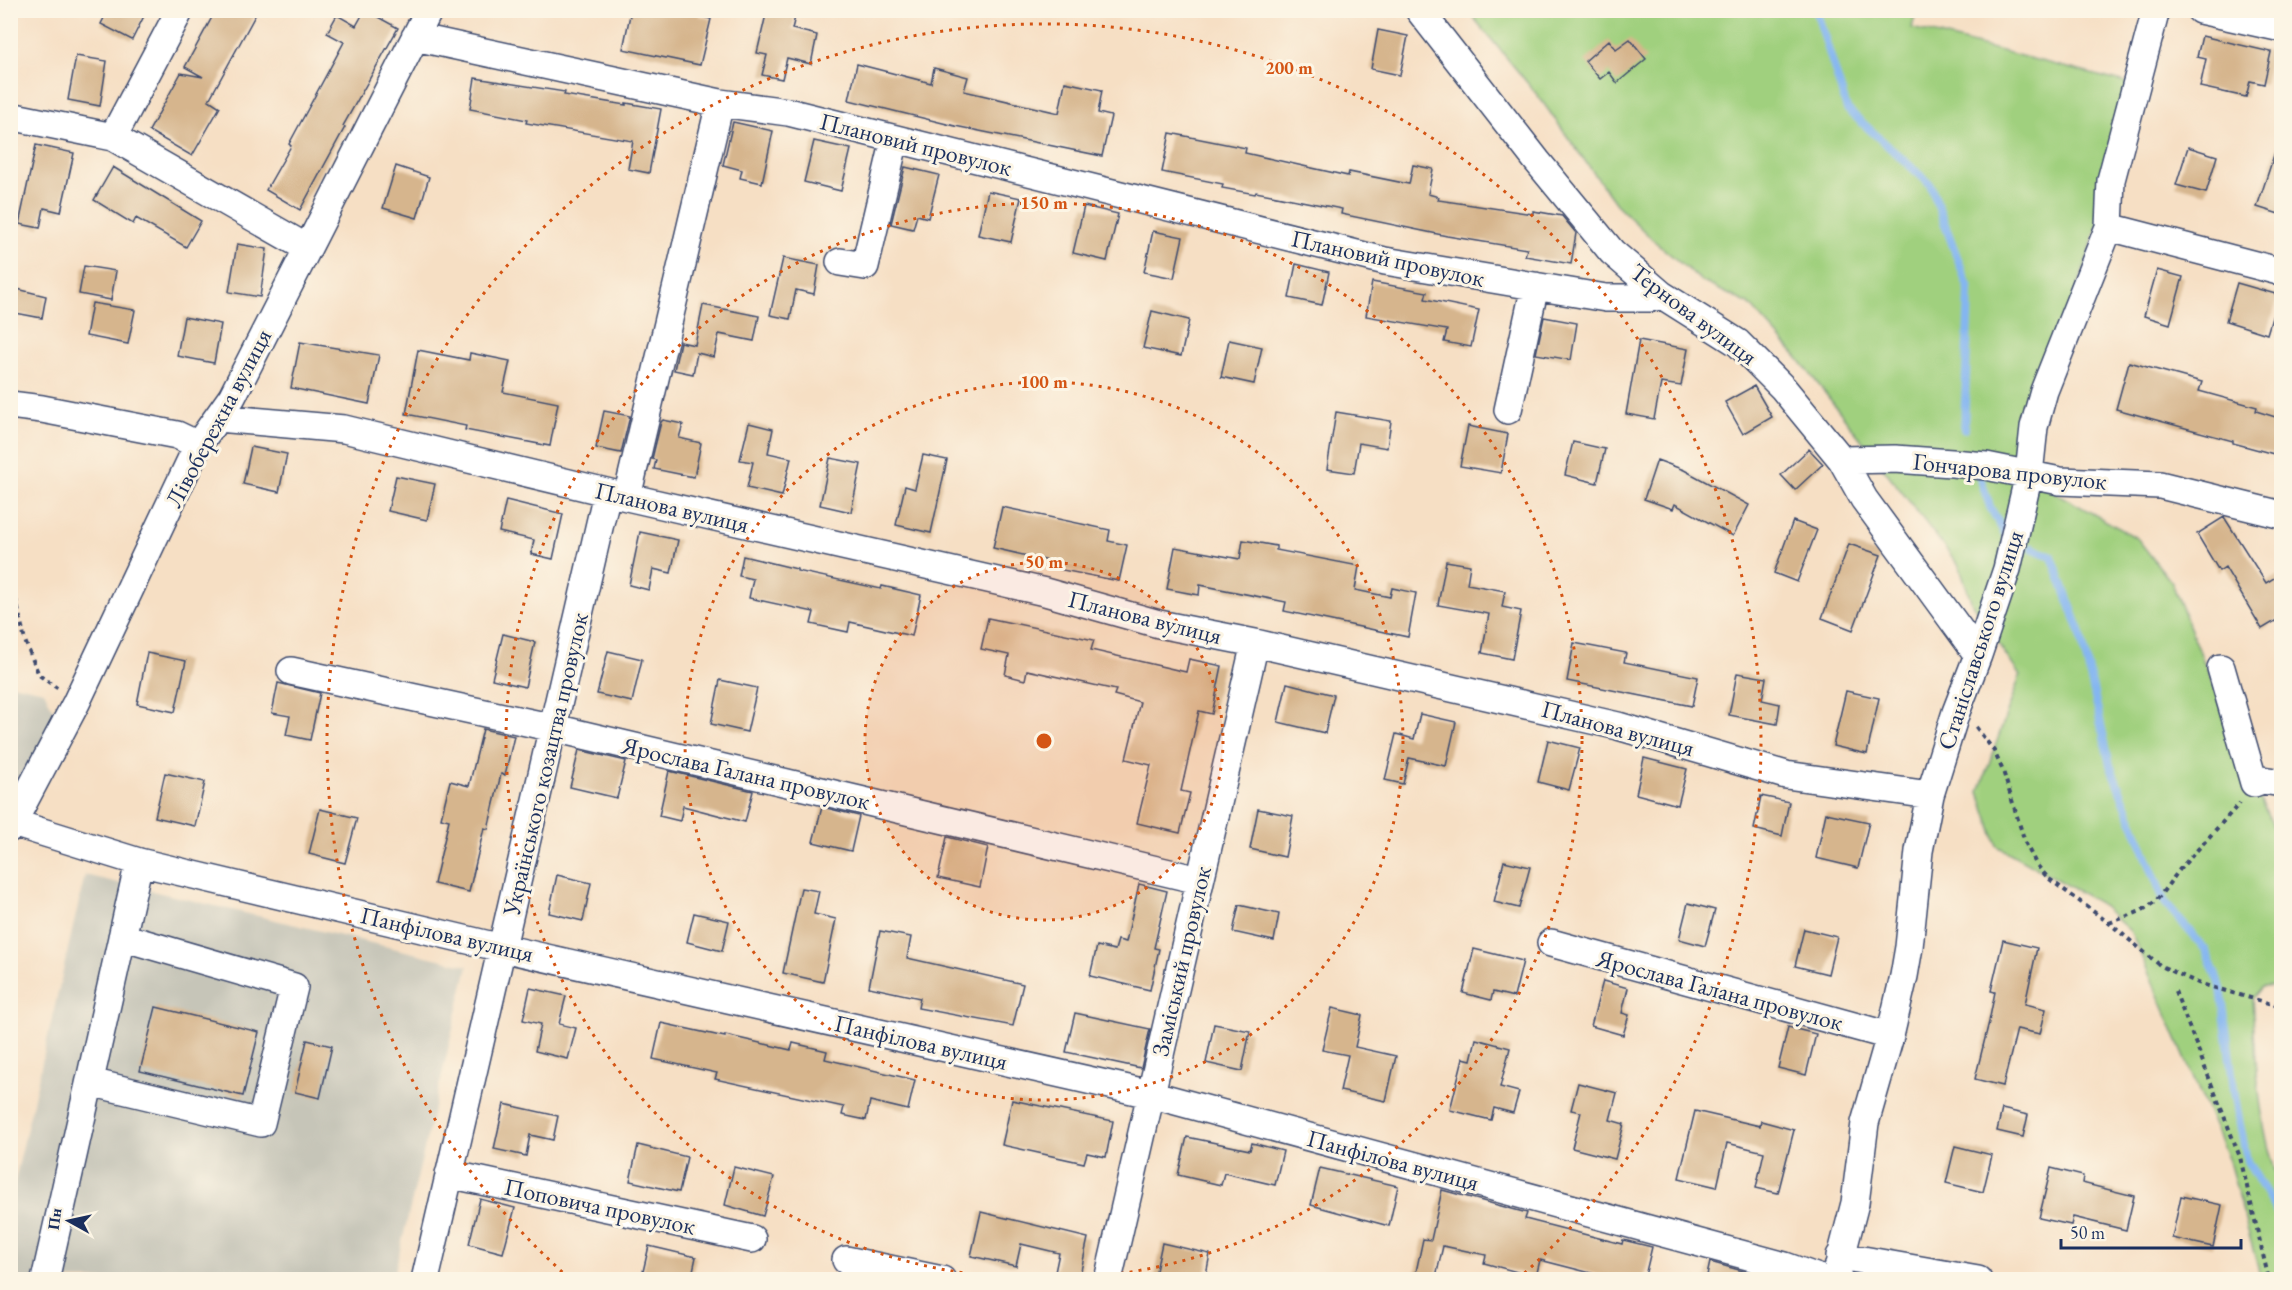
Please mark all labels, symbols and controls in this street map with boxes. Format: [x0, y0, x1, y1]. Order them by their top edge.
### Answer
text: 200 m [1265, 56, 1313, 79]
street label: Плановий провулок [817, 105, 1016, 183]
text: 150 m [1020, 191, 1068, 214]
street label: Плановий провулок [1289, 222, 1488, 294]
street label: Тернова вулиця [1624, 256, 1764, 372]
street label: Лівобережна вулиця [158, 323, 278, 513]
text: 100 m [1020, 370, 1068, 393]
street label: Гончарова провулок [1911, 445, 2109, 497]
street label: Планова вулиця [592, 474, 752, 540]
street label: Станіславського вулиця [1930, 526, 2030, 754]
text: 50 m [1025, 550, 1063, 573]
street label: Планова вулиця [1065, 583, 1225, 651]
street label: Українського козацтва провулок [495, 609, 595, 920]
street label: Планова вулиця [1538, 693, 1698, 763]
street label: Ярослава Галана провулок [618, 729, 874, 817]
centre of rings [1034, 731, 1054, 751]
street label: Заміський провулок [1144, 862, 1218, 1059]
street label: Панфілова вулиця [357, 899, 537, 969]
street label: Ярослава Галана провулок [1593, 942, 1847, 1038]
street label: Панфілова вулиця [831, 1007, 1011, 1077]
street label: Панфілова вулиця [1304, 1122, 1483, 1198]
street label: Поповича провулок [502, 1171, 699, 1242]
north arrow [39, 1191, 99, 1251]
text: Пн [43, 1207, 67, 1231]
scale bar [2061, 1212, 2241, 1250]
text: 50 m [2070, 1221, 2105, 1244]

